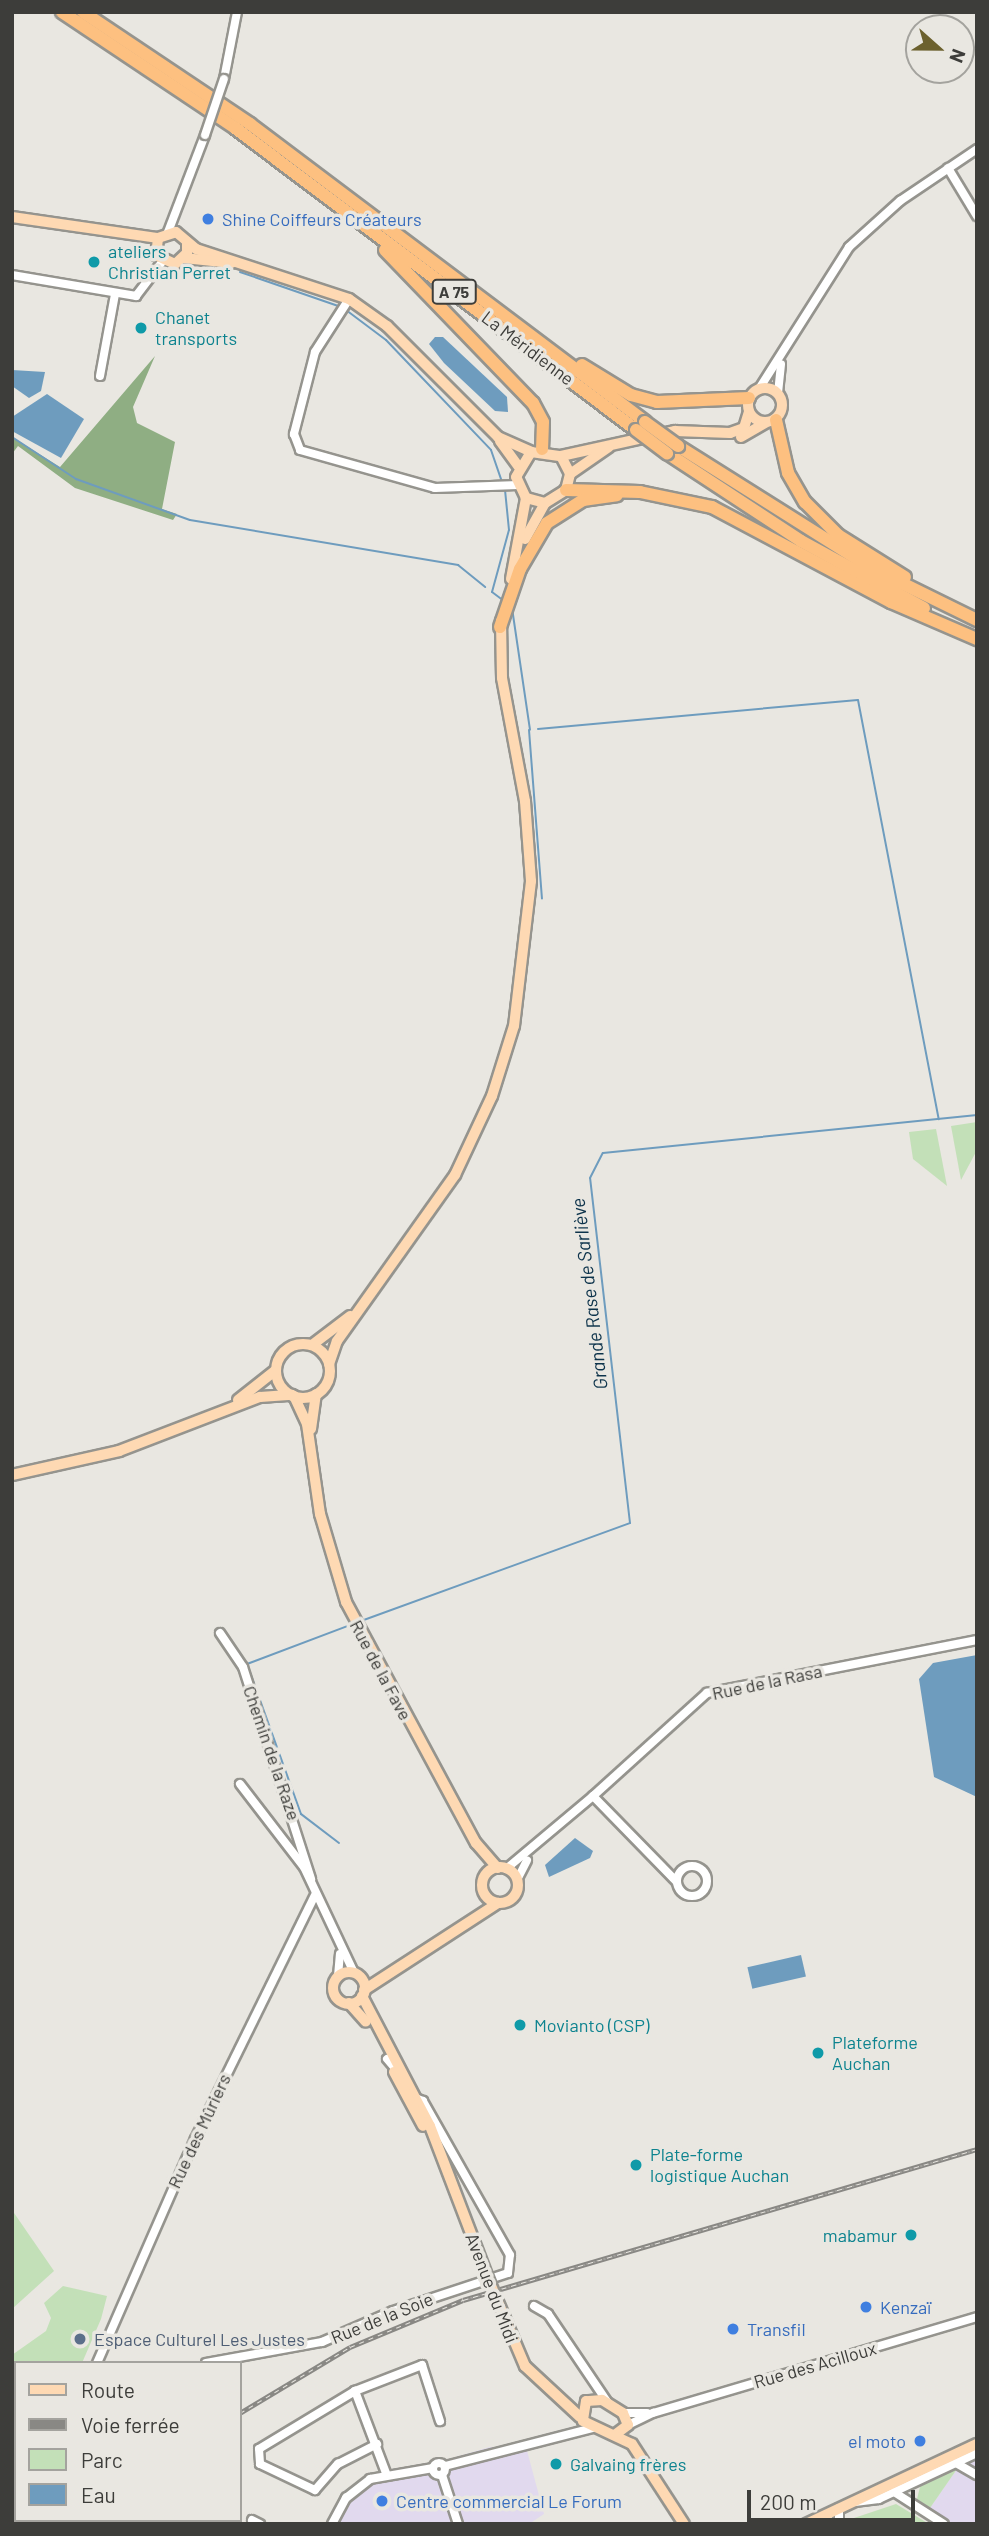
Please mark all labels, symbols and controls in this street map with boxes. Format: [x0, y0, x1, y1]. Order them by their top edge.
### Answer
north arrow [905, 14, 975, 84]
text: N [945, 46, 971, 66]
place label: Shine Coiffeurs Créateurs [222, 208, 422, 230]
marker: Shine Coiffeurs Créateurs [200, 211, 216, 227]
place label: ateliers Christian Perret [108, 241, 231, 284]
marker: ateliers Christian Perret [86, 254, 102, 270]
road number: A 75 [431, 280, 477, 304]
street label: La Méridienne [478, 306, 578, 390]
place label: Chanet transports [155, 307, 237, 350]
marker: Chanet transports [133, 320, 149, 336]
water label: Grande Rase de Sarliève [566, 1197, 612, 1391]
street label: Rue de la Fave [346, 1616, 416, 1724]
street label: Rue de la Rasa [710, 1660, 824, 1704]
street label: Chemin de la Raze [239, 1683, 305, 1823]
place label: Movianto (CSP) [534, 2014, 650, 2036]
marker: Movianto (CSP) [512, 2017, 528, 2033]
place label: Plateforme Auchan [832, 2032, 918, 2074]
marker: Plateforme Auchan [810, 2045, 826, 2061]
street label: Rue des Mûriers [163, 2070, 235, 2192]
place label: Plate-forme logistique Auchan [650, 2144, 789, 2186]
marker: Plate-forme logistique Auchan [628, 2157, 644, 2173]
place label: mabamur [823, 2224, 897, 2246]
marker: mabamur [903, 2227, 919, 2243]
street label: Avenue du Midi [461, 2230, 523, 2346]
street label: Rue de la Soie [328, 2288, 436, 2348]
place label: Kenzaï [880, 2296, 931, 2318]
marker: Kenzaï [858, 2299, 874, 2315]
place label: Transfil [747, 2318, 806, 2340]
marker: Transfil [725, 2321, 741, 2337]
place label: Espace Culturel Les Justes [94, 2328, 305, 2350]
marker: Espace Culturel Les Justes [72, 2331, 88, 2347]
street label: Rue des Acilloux [751, 2337, 879, 2393]
legend [14, 2361, 242, 2522]
text: Route [81, 2377, 135, 2402]
text: Voie ferrée [81, 2412, 180, 2437]
place label: el moto [848, 2430, 906, 2452]
marker: el moto [912, 2433, 928, 2449]
text: Parc [81, 2447, 123, 2472]
place label: Galvaing frères [570, 2453, 686, 2475]
marker: Galvaing frères [548, 2456, 564, 2472]
scale bar [751, 2476, 919, 2520]
text: Eau [81, 2482, 116, 2507]
text: 200 m [760, 2489, 817, 2514]
place label: Centre commercial Le Forum [396, 2490, 622, 2512]
marker: Centre commercial Le Forum [374, 2493, 390, 2509]

